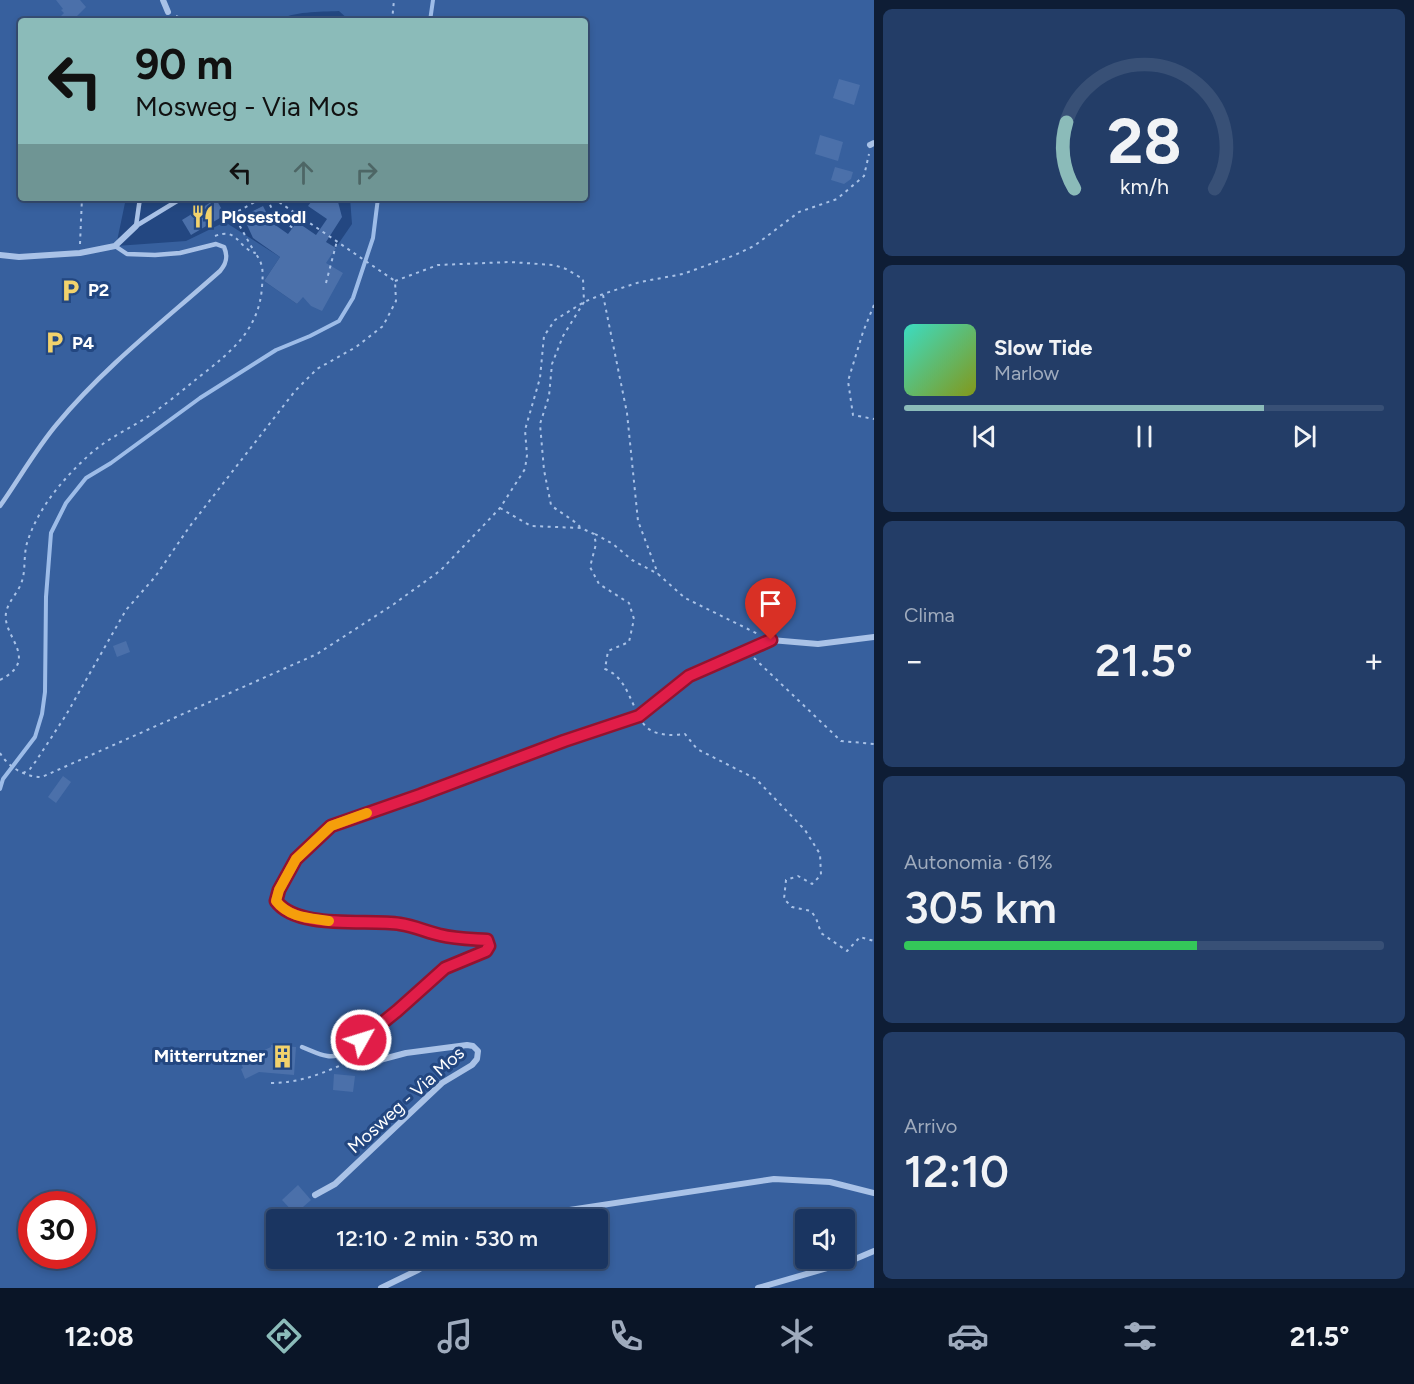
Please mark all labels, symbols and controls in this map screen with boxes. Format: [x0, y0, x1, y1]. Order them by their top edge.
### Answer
text: 90 m [135, 39, 233, 90]
icon: left [36, 42, 114, 120]
text: Mosweg - Via Mos [135, 90, 359, 123]
text: 28 [1107, 105, 1181, 180]
icon: left [224, 156, 257, 189]
icon: ahead [287, 156, 320, 189]
icon: right [350, 156, 383, 189]
text: km/h [1120, 175, 1168, 200]
restaurant icon: Plosestodl [190, 204, 216, 230]
place label: Plosestodl [221, 206, 306, 228]
parking icon: P2 [57, 277, 83, 303]
place label: P2 [88, 279, 109, 301]
parking icon: P4 [41, 330, 67, 356]
place label: P4 [72, 332, 94, 354]
text: Slow Tide [994, 334, 1093, 361]
text: Marlow [994, 361, 1059, 385]
icon: previous [968, 420, 1001, 453]
icon: pause [1128, 420, 1161, 453]
icon: next [1288, 420, 1321, 453]
pin [745, 578, 796, 640]
icon: arrive [754, 587, 787, 620]
text: Clima [904, 603, 955, 627]
text: 21.5° [1095, 633, 1193, 687]
text: − [904, 641, 925, 680]
text: + [1363, 641, 1384, 680]
text: Autonomia · 61% [904, 850, 1053, 874]
text: 305 km [904, 880, 1057, 934]
position arrow [329, 1008, 393, 1072]
street label: Mosweg - Via Mos [343, 1042, 469, 1158]
building icon: Mitterrutzner [270, 1043, 296, 1069]
place label: Mitterrutzner [154, 1045, 265, 1067]
text: Arrivo [904, 1114, 957, 1138]
text: 12:10 [904, 1144, 1009, 1198]
speed limit sign: 30 [18, 1191, 96, 1269]
map controls [795, 1209, 855, 1269]
button: sound [795, 1209, 855, 1269]
text: 12:10 · 2 min · 530 m [336, 1225, 538, 1252]
icon: directions [263, 1315, 305, 1357]
icon: music [434, 1315, 476, 1357]
icon: phone [605, 1315, 647, 1357]
icon: climate [776, 1315, 818, 1357]
icon: car [947, 1315, 989, 1357]
icon: filters [1119, 1315, 1161, 1357]
text: 12:08 [65, 1320, 134, 1353]
text: 21.5° [1290, 1320, 1349, 1353]

